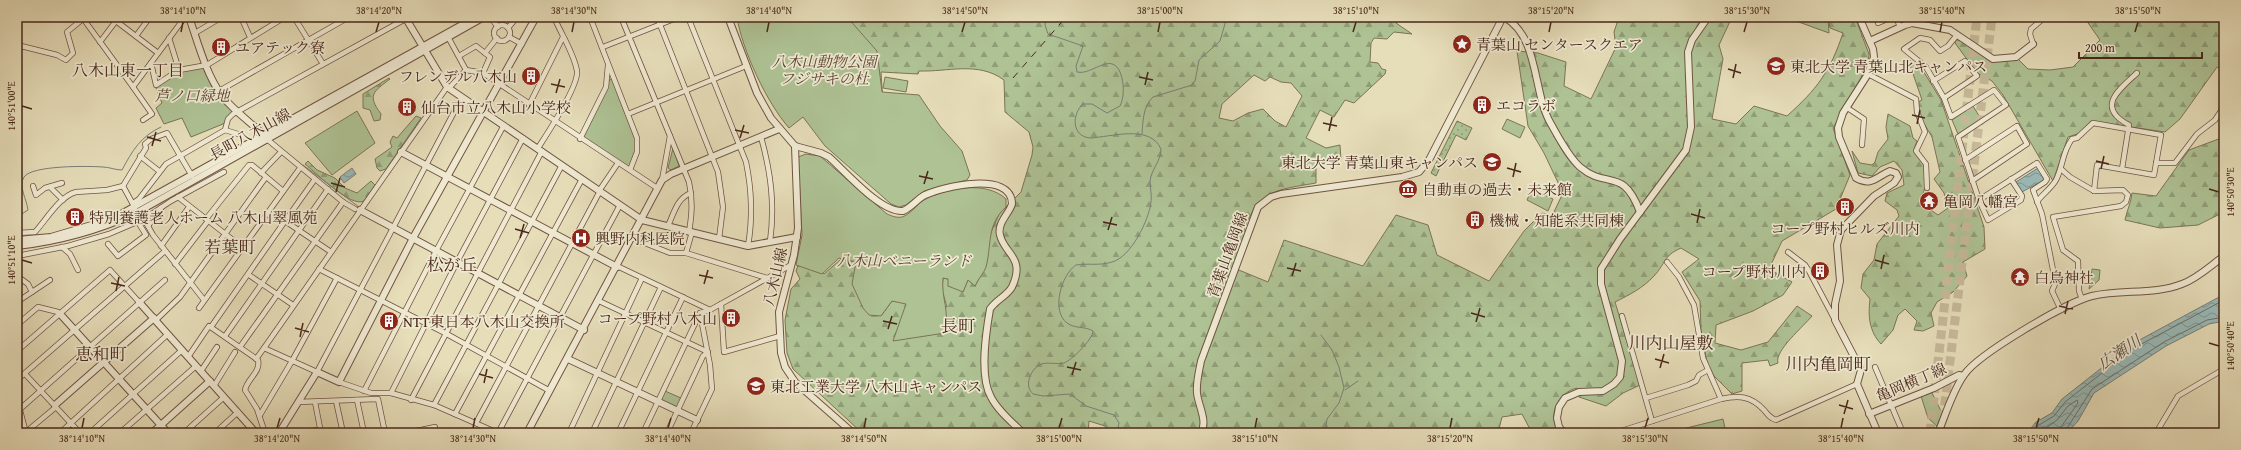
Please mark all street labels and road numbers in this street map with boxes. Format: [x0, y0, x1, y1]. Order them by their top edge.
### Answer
street label: 長町八木山線 [206, 103, 294, 165]
street label: 青葉山亀岡線 [1202, 209, 1252, 301]
street label: 八木山線 [758, 245, 792, 309]
street label: 亀岡横丁線 [1872, 358, 1950, 406]

